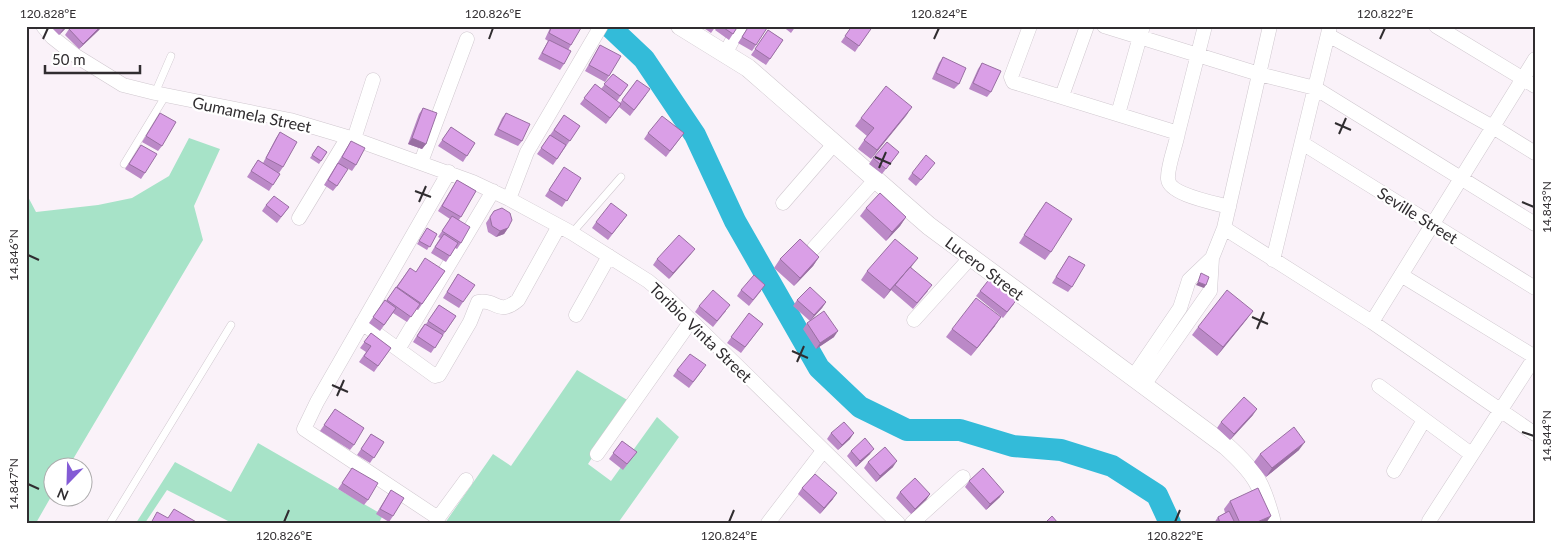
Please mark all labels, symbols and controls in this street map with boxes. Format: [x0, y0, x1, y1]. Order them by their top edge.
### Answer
text: 120.828°E [20, 6, 76, 21]
text: 120.826°E [465, 6, 521, 21]
text: 120.824°E [911, 6, 967, 21]
text: 120.822°E [1357, 6, 1413, 21]
scale bar [45, 42, 140, 74]
text: 50 m [52, 50, 86, 68]
street label: Gumamela Street [191, 92, 313, 136]
text: 14.843°N [1539, 181, 1554, 233]
street label: Seville Street [1374, 183, 1462, 247]
text: 14.846°N [6, 229, 21, 281]
street label: Lucero Street [942, 232, 1028, 304]
street label: Toribio Vinta Street [646, 278, 756, 386]
text: 14.844°N [1539, 410, 1554, 462]
north arrow [42, 456, 92, 506]
text: 14.847°N [6, 458, 21, 510]
text: N [54, 484, 71, 504]
text: 120.826°E [256, 528, 312, 543]
text: 120.824°E [701, 528, 757, 543]
text: 120.822°E [1147, 528, 1203, 543]

